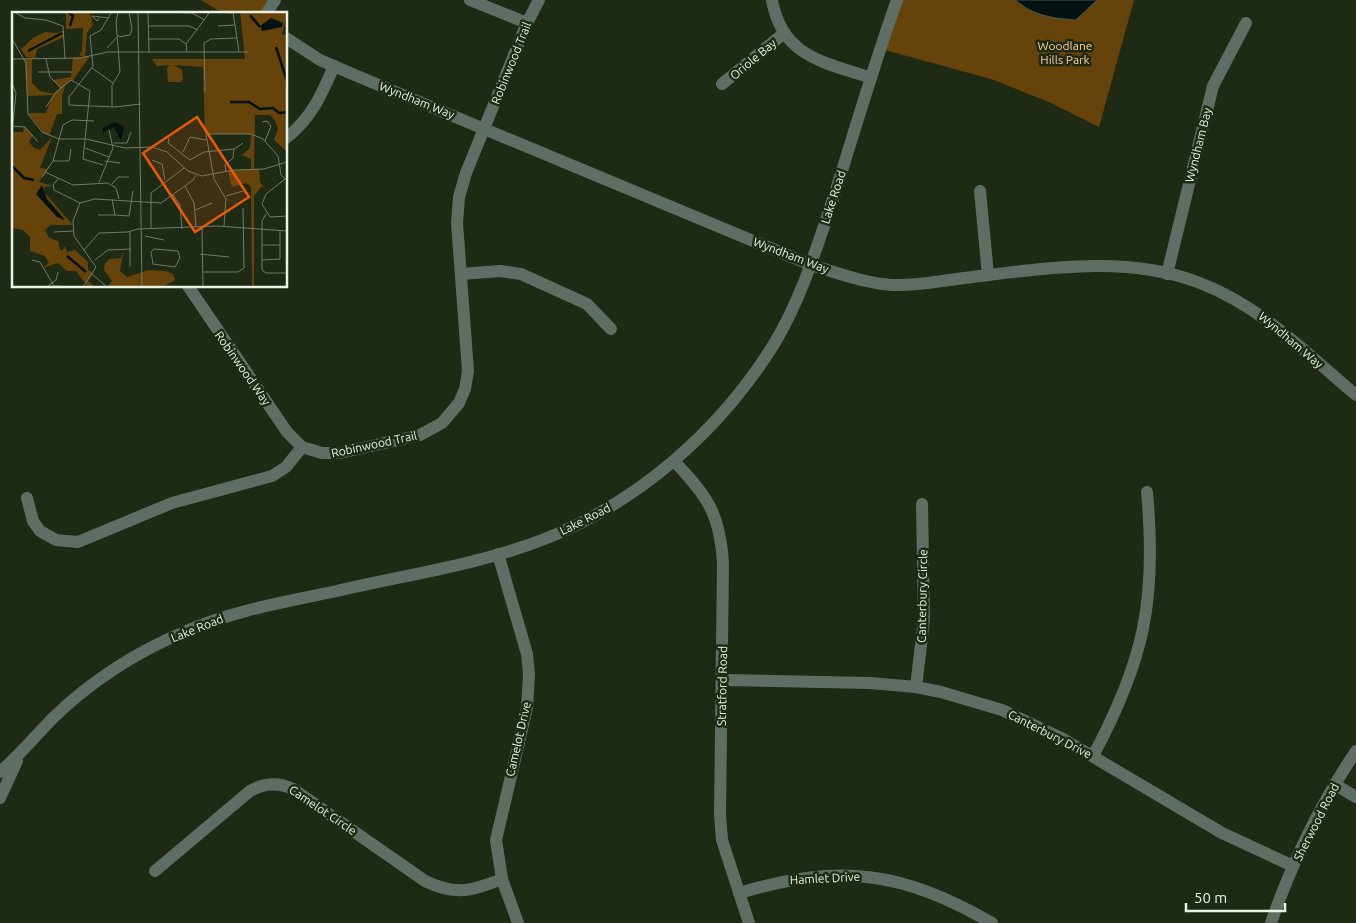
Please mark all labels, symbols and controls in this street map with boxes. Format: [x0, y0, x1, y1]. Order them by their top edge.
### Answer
inset map [12, 12, 288, 288]
street label: Robinwood Trail [489, 20, 533, 106]
street label: Oriole Bay [727, 36, 779, 82]
park label: Woodlane Hills Park [1038, 39, 1092, 66]
street label: Wyndham Way [378, 79, 457, 121]
street label: Wyndham Bay [1182, 106, 1214, 184]
street label: Lake Road [818, 169, 848, 225]
street label: Wyndham Way [751, 235, 831, 275]
street label: Wyndham Way [1256, 309, 1326, 371]
street label: Robinwood Way [213, 329, 273, 408]
street label: Robinwood Trail [330, 429, 418, 459]
street label: Lake Road [557, 501, 613, 537]
street label: Canterbury Circle [915, 549, 929, 643]
street label: Lake Road [169, 612, 225, 644]
street label: Stratford Road [715, 646, 729, 726]
street label: Camelot Drive [503, 700, 533, 778]
street label: Canterbury Drive [1006, 707, 1094, 761]
street label: Sherwood Road [1291, 781, 1341, 863]
street label: Camelot Circle [287, 783, 359, 837]
street label: Hamlet Drive [789, 870, 861, 886]
scale bar [1186, 880, 1285, 912]
text: 50 m [1194, 889, 1227, 906]

